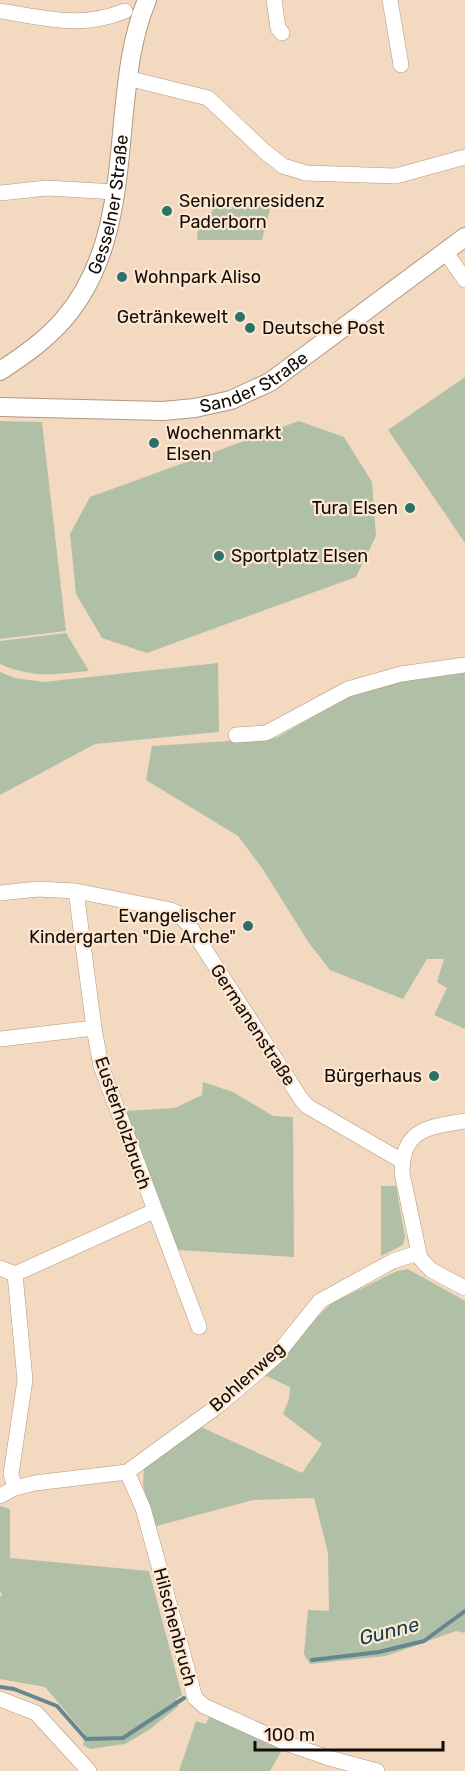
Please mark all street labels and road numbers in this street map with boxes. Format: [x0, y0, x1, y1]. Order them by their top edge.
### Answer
street label: Gesselner Straße [83, 134, 133, 278]
street label: Sander Straße [198, 347, 312, 418]
street label: Germanenstraße [206, 960, 300, 1090]
street label: Eusterholzbruch [90, 1054, 156, 1192]
street label: Bohlenweg [205, 1338, 289, 1416]
street label: Hilschenbruch [149, 1565, 201, 1689]

